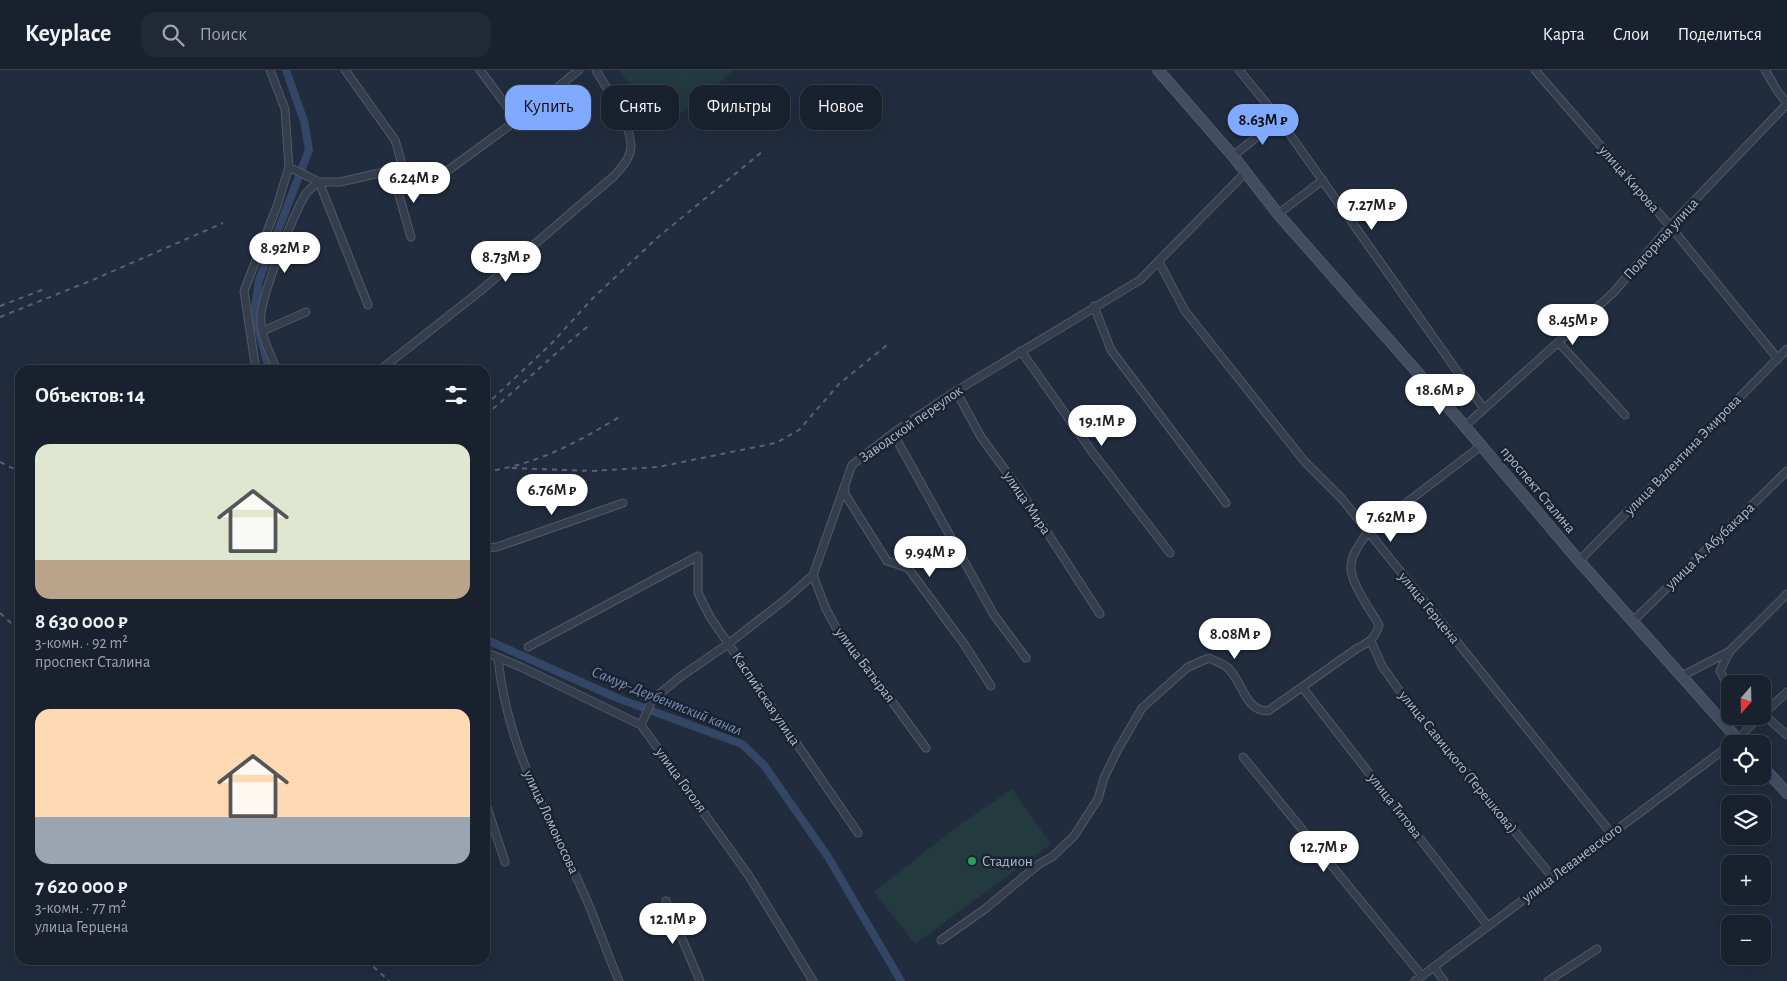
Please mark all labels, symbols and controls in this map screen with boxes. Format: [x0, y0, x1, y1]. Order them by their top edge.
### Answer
search box [141, 12, 491, 57]
icon: search [159, 21, 187, 49]
text: Keyplace [25, 22, 111, 46]
text: Поиск [199, 25, 247, 44]
text: Карта [1543, 26, 1585, 44]
text: Слои [1613, 26, 1649, 44]
text: Поделиться [1677, 26, 1762, 44]
chip: Купить [505, 85, 591, 130]
chip: Снять [601, 85, 679, 130]
chip: Фильтры [689, 85, 790, 130]
chip: Новое [800, 85, 882, 130]
pin: 8.63M ₽ [1217, 104, 1309, 146]
text: 8.63M ₽ [1239, 112, 1287, 128]
street label: улица Кирова [1595, 142, 1662, 215]
pin: 6.24M ₽ [368, 162, 460, 204]
text: 6.24M ₽ [389, 170, 439, 186]
pin: 7.27M ₽ [1326, 189, 1418, 231]
street label: Подгорная улица [1621, 195, 1701, 283]
text: 7.27M ₽ [1348, 197, 1396, 213]
pin: 8.92M ₽ [239, 232, 331, 274]
text: 8.92M ₽ [260, 240, 310, 256]
pin: 8.73M ₽ [460, 240, 552, 283]
text: 8.73M ₽ [482, 249, 530, 265]
pin: 8.45M ₽ [1527, 304, 1619, 346]
text: 8.45M ₽ [1548, 312, 1598, 328]
pin: 18.6M ₽ [1394, 374, 1486, 416]
icon: filters [442, 381, 470, 409]
text: 18.6M ₽ [1416, 382, 1464, 398]
street label: Заводской переулок [857, 383, 966, 465]
text: Объектов: 14 [35, 385, 145, 406]
street label: улица Валентина Эмирова [1621, 392, 1744, 519]
pin: 19.1M ₽ [1056, 404, 1148, 447]
text: 19.1M ₽ [1079, 413, 1125, 429]
street label: проспект Сталина [1498, 444, 1579, 536]
street label: улица Мира [1000, 468, 1054, 537]
pin: 6.76M ₽ [506, 474, 598, 516]
icon: home [208, 476, 298, 566]
text: 6.76M ₽ [528, 482, 576, 498]
pin: 7.62M ₽ [1345, 500, 1437, 543]
street label: улица А. Абубакара [1662, 500, 1758, 593]
text: 7.62M ₽ [1367, 509, 1415, 525]
pin: 9.94M ₽ [884, 536, 976, 578]
text: 9.94M ₽ [905, 544, 955, 560]
street label: улица Герцена [1395, 569, 1462, 647]
text: 8 630 000 ₽ [35, 611, 128, 632]
pin: 8.08M ₽ [1189, 618, 1281, 660]
street label: улица Батырая [832, 624, 898, 705]
text: 8.08M ₽ [1210, 626, 1260, 642]
text: 3-комн. · 92 m² [35, 635, 128, 651]
street label: Каспийская улица [729, 650, 803, 749]
text: проспект Сталина [35, 654, 150, 670]
water label: Самур-Дербентский канал [589, 663, 745, 739]
north arrow [1721, 675, 1771, 725]
map controls [1721, 675, 1771, 965]
street label: улица Савицкого (Терешкова) [1395, 687, 1520, 836]
button: locate [1721, 735, 1771, 785]
icon: home [208, 741, 298, 831]
street label: улица Гоголя [652, 744, 709, 815]
street label: улица Ломоносова [520, 767, 582, 876]
street label: улица Титова [1364, 770, 1425, 842]
button: layers [1721, 795, 1771, 845]
street label: улица Леваневского [1518, 821, 1625, 906]
pin: 12.7M ₽ [1278, 830, 1370, 873]
text: 12.7M ₽ [1301, 839, 1347, 855]
place label: Стадион [982, 854, 1033, 869]
marker: Стадион [966, 855, 978, 867]
button: + [1721, 855, 1771, 905]
text: 7 620 000 ₽ [35, 876, 127, 897]
text: 3-комн. · 77 m² [35, 900, 126, 916]
pin: 12.1M ₽ [627, 902, 719, 945]
text: 12.1M ₽ [650, 911, 696, 927]
button: − [1721, 915, 1771, 965]
text: улица Герцена [35, 919, 128, 935]

